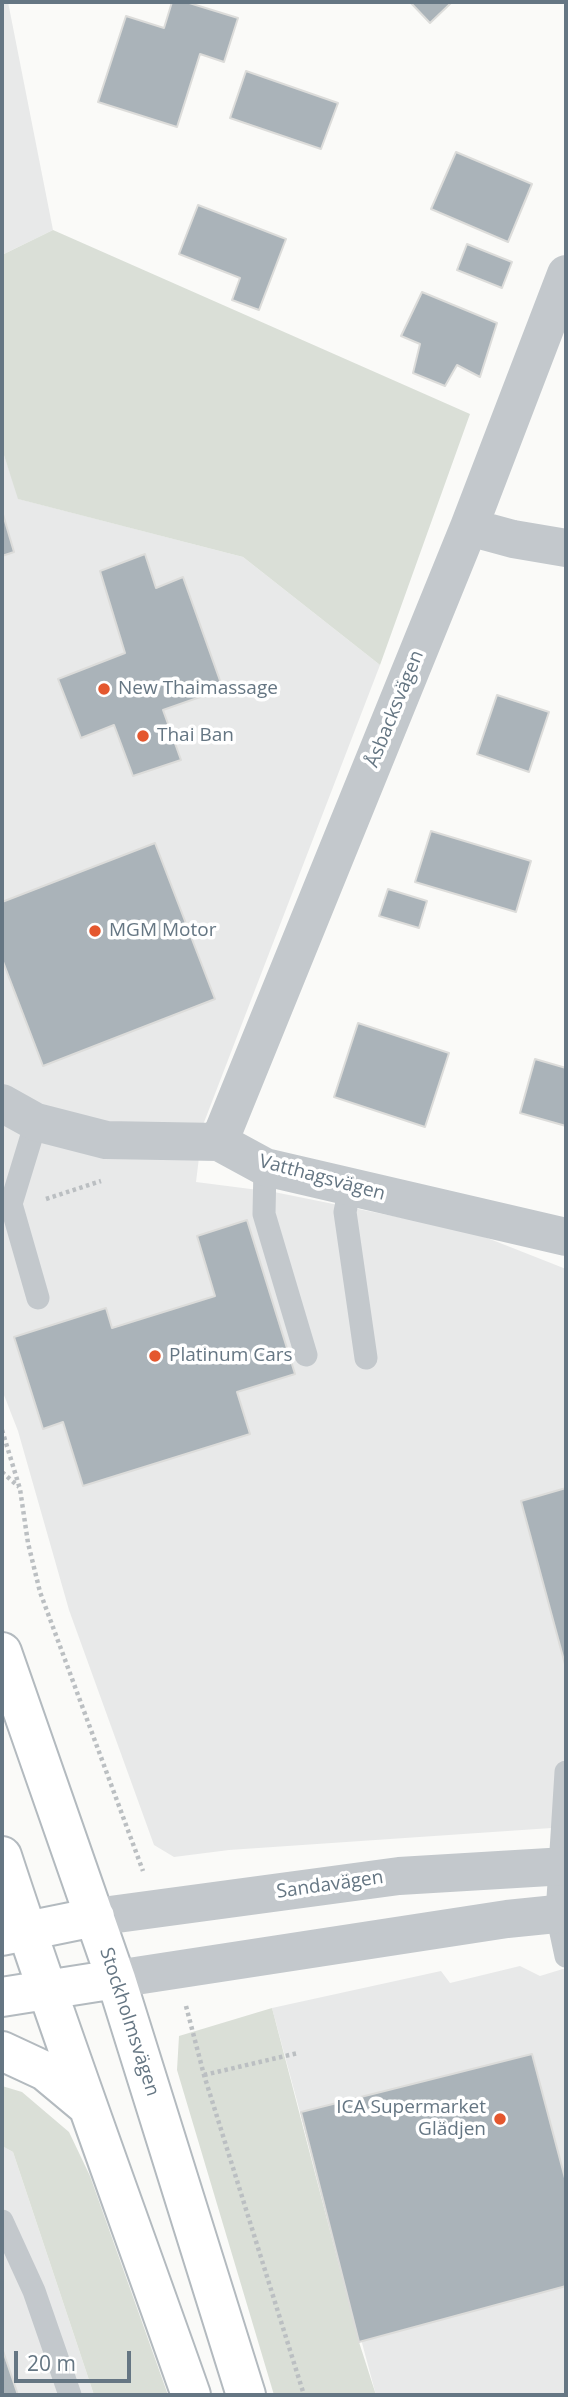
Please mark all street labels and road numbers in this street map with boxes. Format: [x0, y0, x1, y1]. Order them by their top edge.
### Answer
street label: Åsbacksvägen [361, 647, 429, 771]
street label: Vatthagsvägen [256, 1150, 388, 1206]
street label: Sandavägen [275, 1866, 385, 1904]
street label: Stockholmsvägen [94, 1945, 164, 2099]

